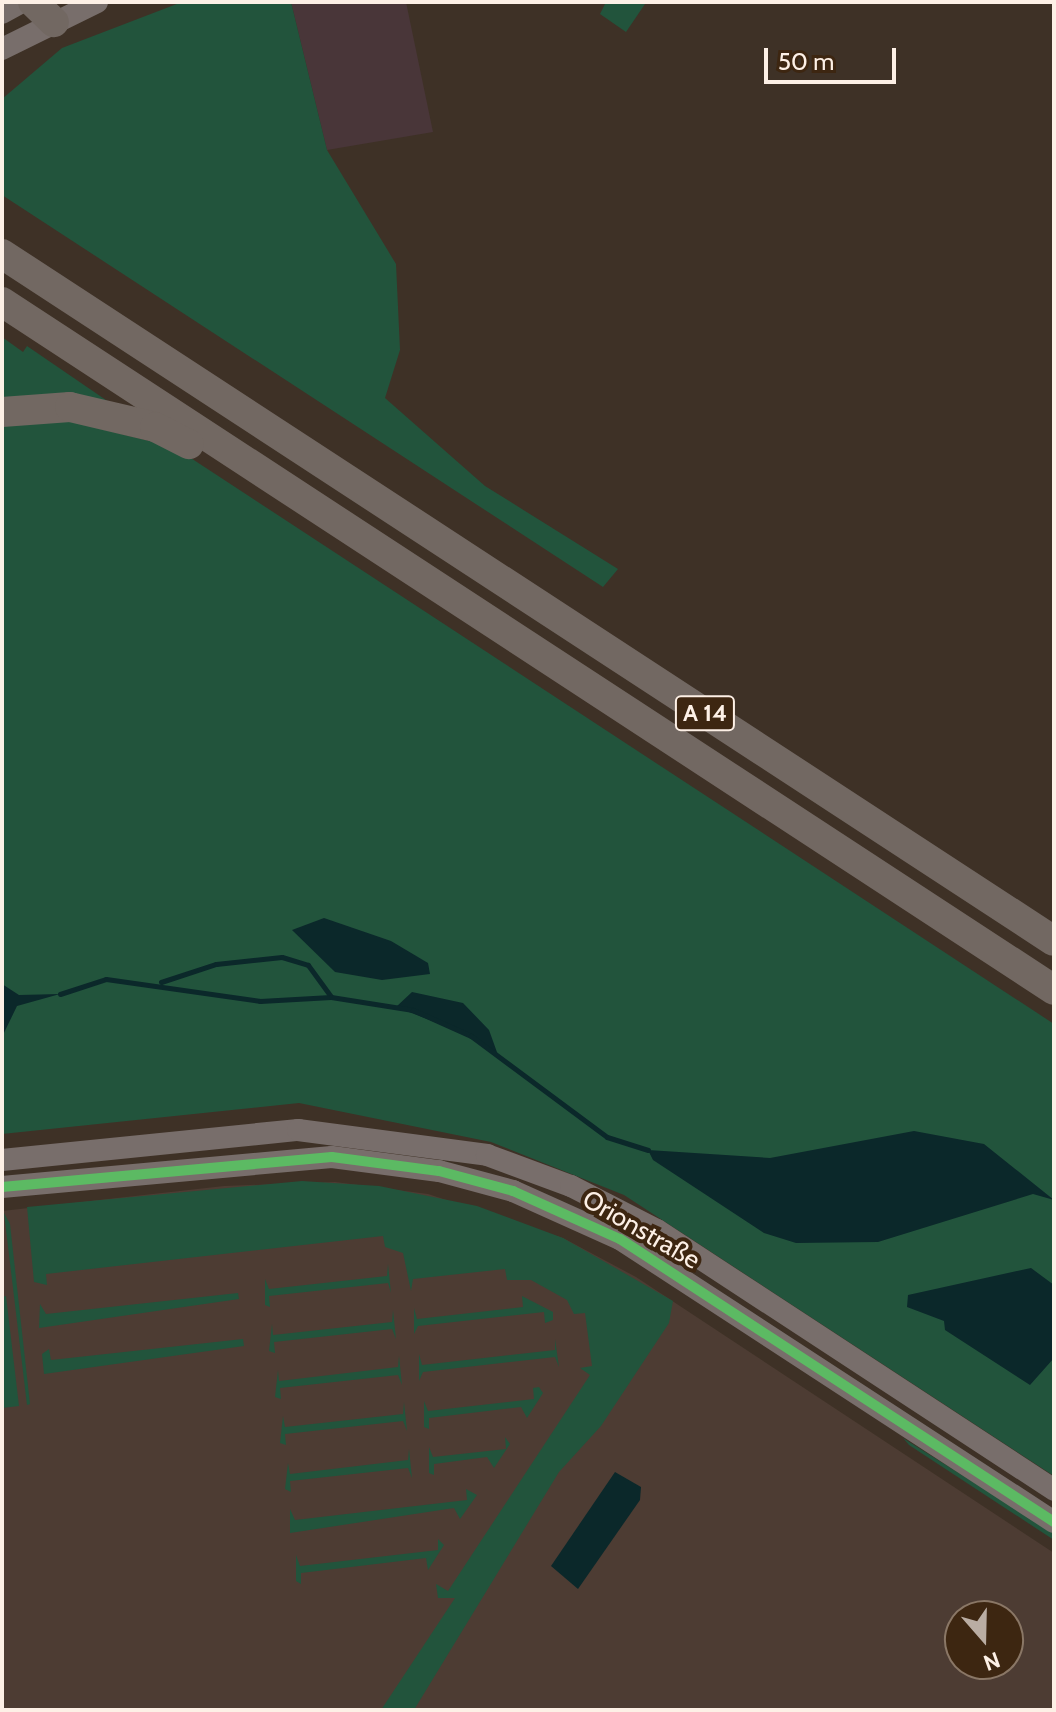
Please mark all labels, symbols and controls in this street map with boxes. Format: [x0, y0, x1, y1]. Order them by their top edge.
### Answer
scale bar [768, 32, 900, 82]
text: 50 m [778, 47, 834, 76]
road number: A 14 [673, 693, 737, 733]
street label: Orionstraße [577, 1184, 705, 1276]
north arrow [944, 1600, 1024, 1680]
text: N [980, 1646, 1004, 1676]

